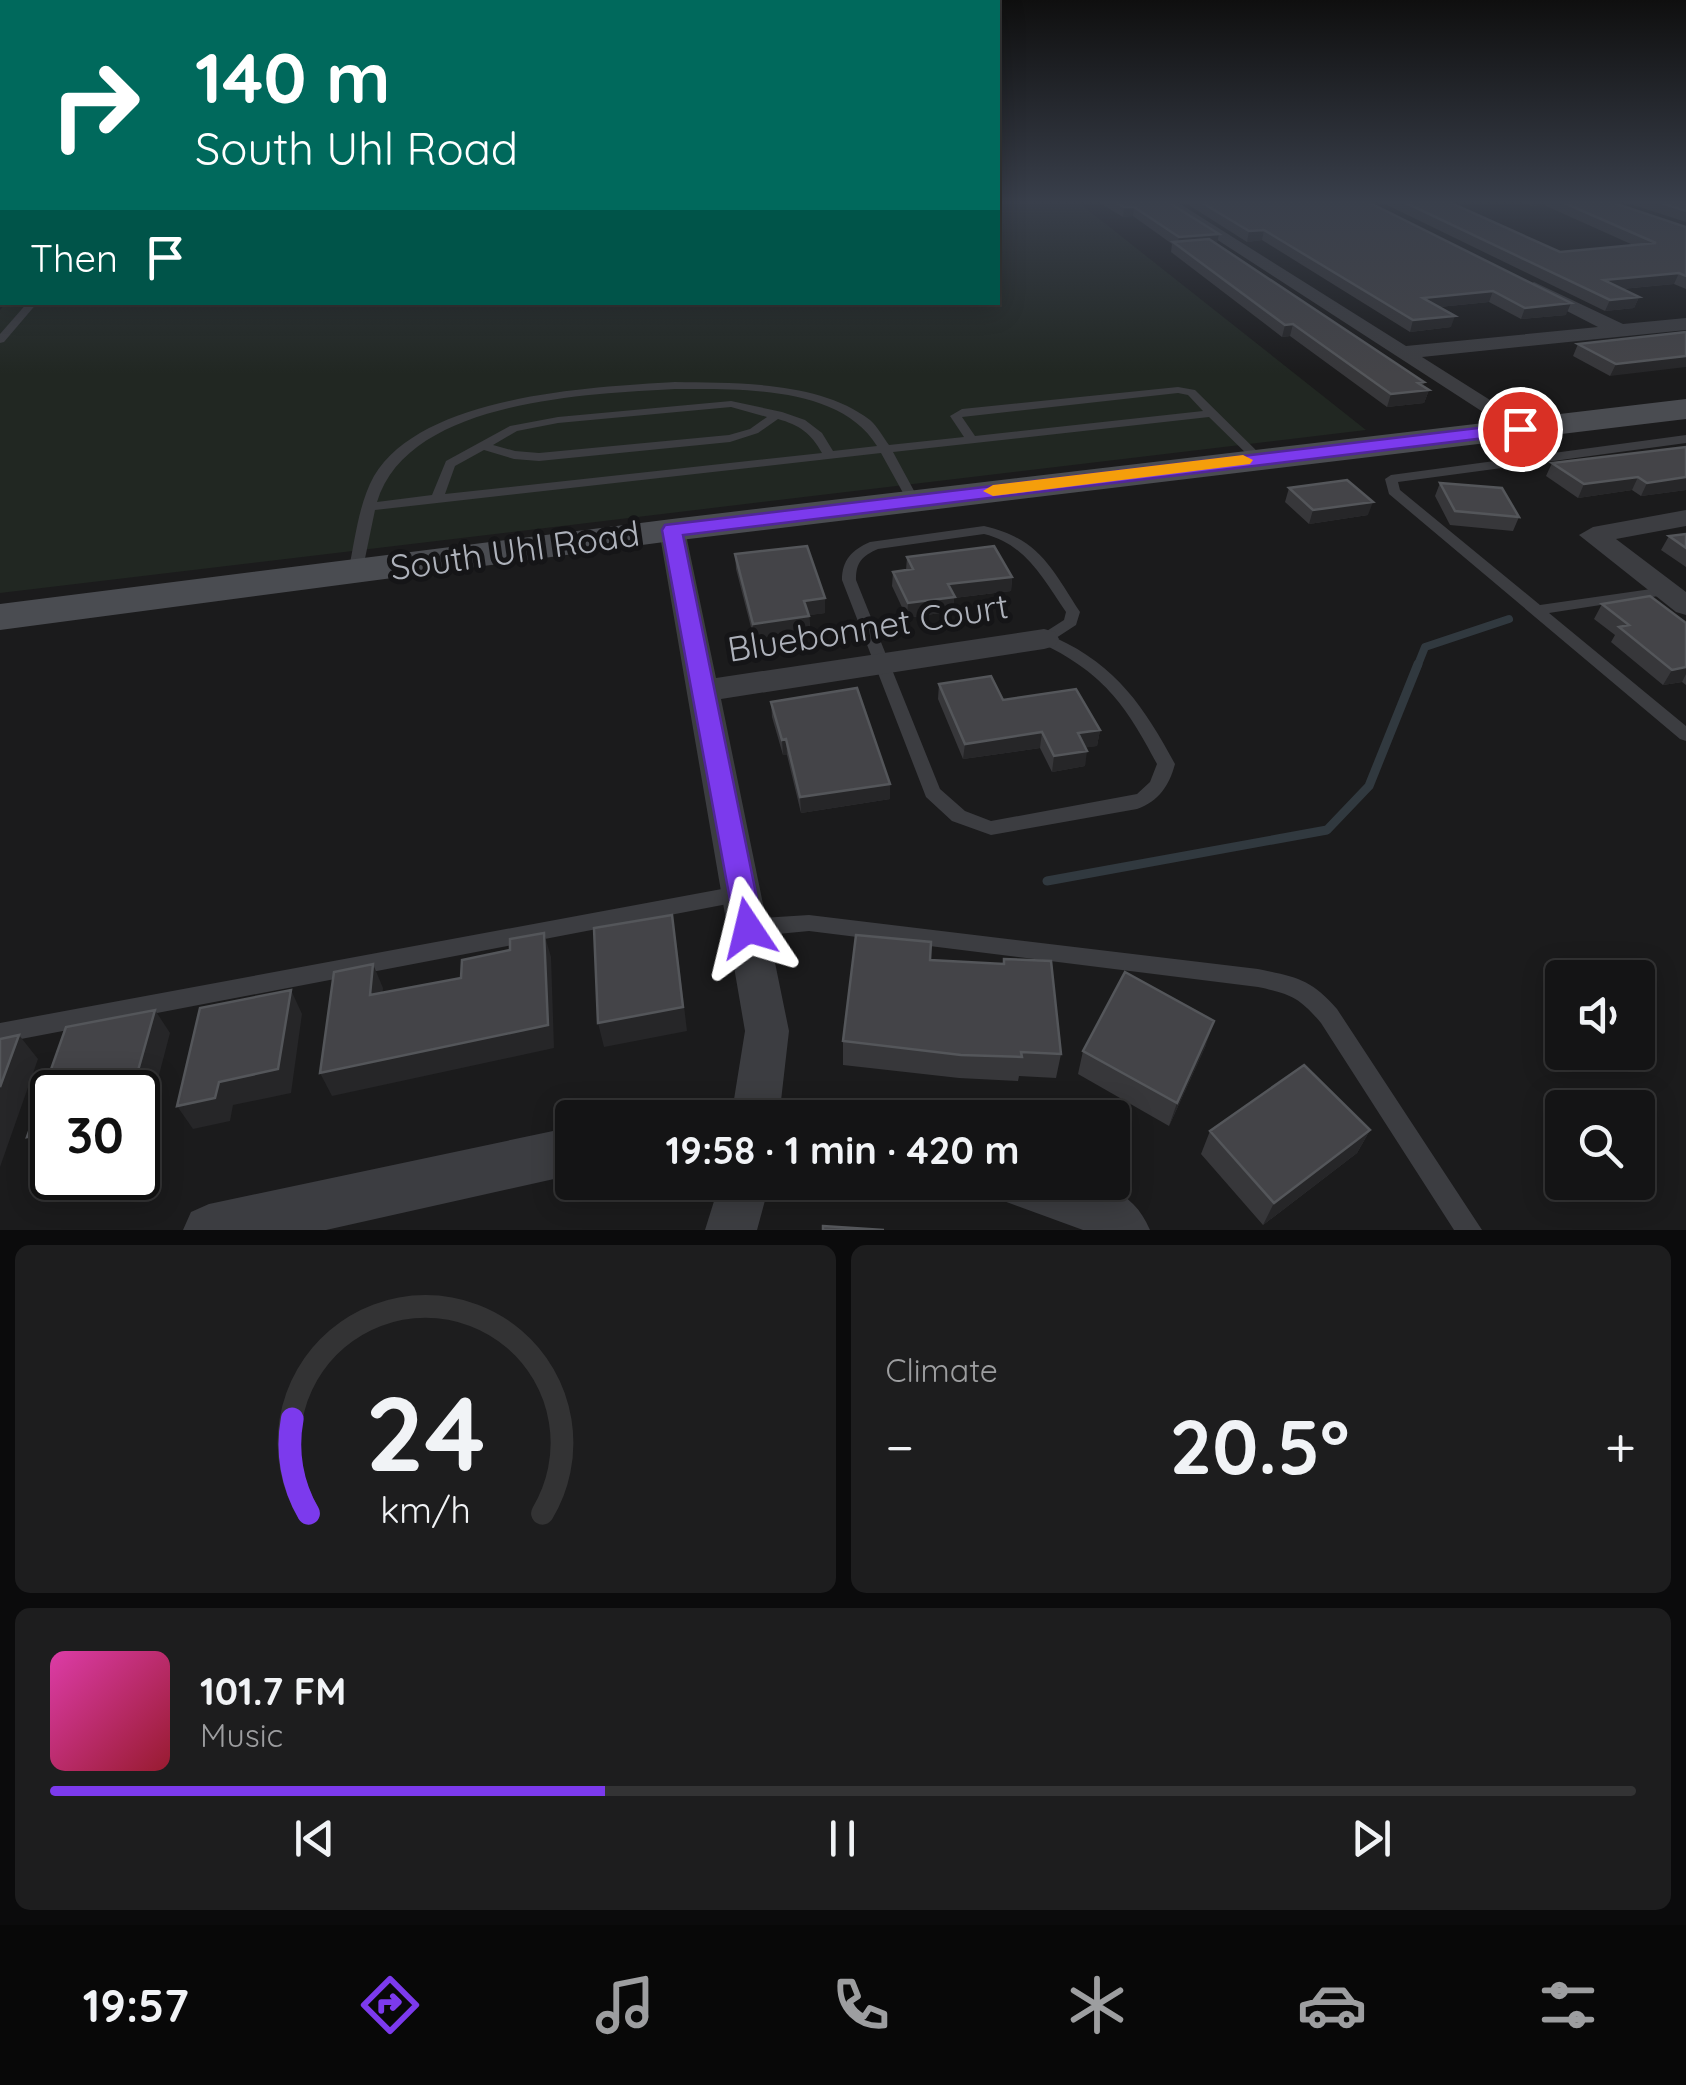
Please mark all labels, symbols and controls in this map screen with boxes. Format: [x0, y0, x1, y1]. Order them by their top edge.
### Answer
text: 140 m [195, 33, 391, 121]
icon: right [30, 40, 160, 170]
text: South Uhl Road [195, 120, 518, 176]
icon: arrive [138, 230, 193, 285]
text: Then [30, 234, 118, 282]
pin [1478, 387, 1563, 472]
icon: arrive [1493, 402, 1548, 457]
street label: South Uhl Road [387, 511, 642, 589]
street label: Bluebonnet Court [724, 583, 1011, 671]
position arrow [696, 876, 800, 980]
map controls [1545, 960, 1655, 1200]
button: sound [1545, 960, 1655, 1070]
speed limit sign: 30 [30, 1070, 160, 1200]
button: search [1545, 1090, 1655, 1200]
text: 19:58 · 1 min · 420 m [666, 1126, 1019, 1174]
text: Climate [886, 1350, 998, 1390]
text: 24 [365, 1367, 485, 1497]
text: 20.5° [1170, 1399, 1350, 1493]
text: − [886, 1412, 914, 1481]
text: + [1605, 1412, 1636, 1481]
text: km/h [380, 1487, 471, 1532]
text: 101.7 FM [200, 1667, 346, 1715]
text: Music [200, 1715, 283, 1755]
icon: previous [287, 1811, 342, 1866]
icon: pause [815, 1811, 870, 1866]
icon: next [1344, 1811, 1399, 1866]
icon: directions [355, 1970, 425, 2040]
icon: music [590, 1970, 660, 2040]
icon: phone [826, 1970, 896, 2040]
icon: climate [1062, 1970, 1132, 2040]
icon: car [1297, 1970, 1367, 2040]
icon: filters [1533, 1970, 1603, 2040]
text: 19:57 [83, 1977, 189, 2033]

